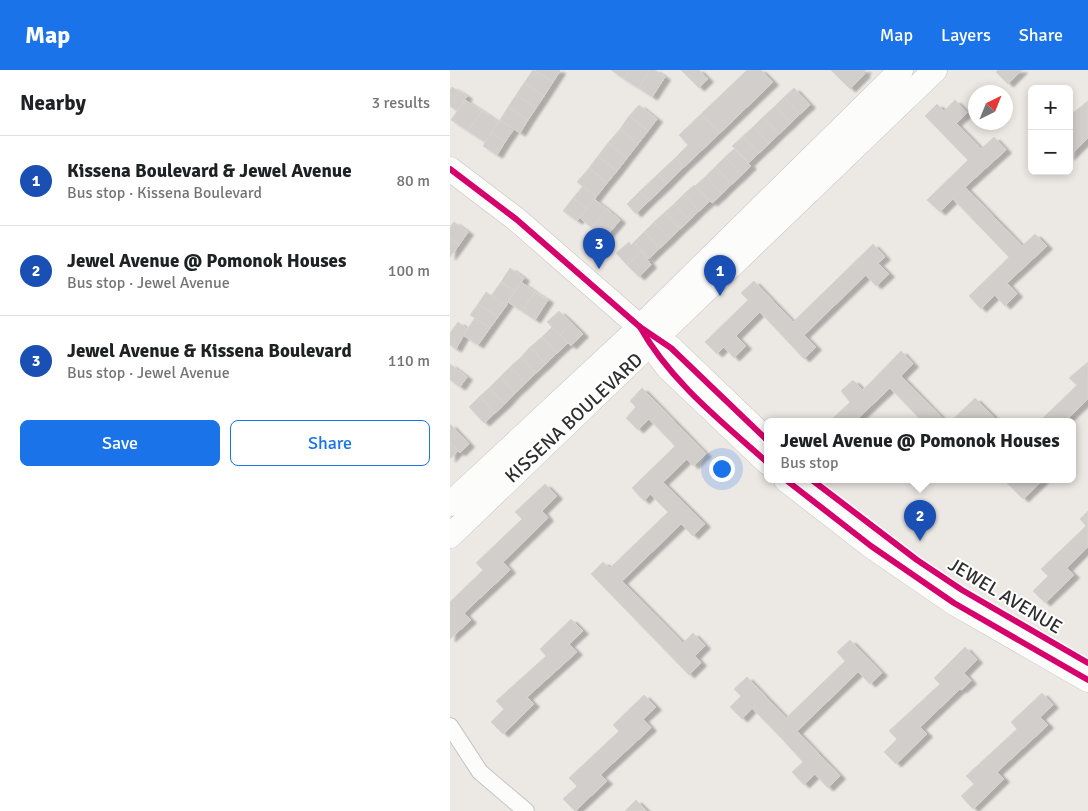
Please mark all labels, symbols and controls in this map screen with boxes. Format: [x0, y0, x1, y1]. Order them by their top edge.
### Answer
text: Map [25, 20, 70, 50]
text: Map [880, 24, 913, 46]
text: Layers [941, 24, 991, 46]
text: Share [1019, 24, 1063, 46]
north arrow [968, 85, 1013, 130]
map controls [1028, 85, 1073, 175]
button: + [1028, 85, 1073, 130]
text: Nearby [20, 90, 86, 116]
text: 3 results [371, 93, 430, 113]
button: − [1028, 130, 1073, 175]
text: Kissena Boulevard & Jewel Avenue [67, 159, 352, 183]
text: 1 [32, 171, 40, 191]
text: 80 m [396, 171, 430, 191]
text: Bus stop · Kissena Boulevard [67, 183, 262, 203]
pin: 3 [583, 228, 615, 269]
text: Jewel Avenue @ Pomonok Houses [67, 249, 346, 273]
pin: 1 [704, 255, 736, 296]
text: 2 [32, 261, 40, 281]
text: 100 m [388, 261, 430, 281]
text: Bus stop · Jewel Avenue [67, 273, 230, 293]
text: Jewel Avenue & Kissena Boulevard [67, 339, 352, 363]
street label: KISSENA BOULEVARD [500, 348, 648, 488]
text: 3 [32, 351, 40, 371]
text: 110 m [388, 351, 430, 371]
text: Bus stop · Jewel Avenue [67, 363, 230, 383]
popup [764, 418, 1076, 483]
button: Save [20, 420, 220, 466]
button: Share [230, 420, 430, 466]
text: Jewel Avenue @ Pomonok Houses [780, 429, 1060, 453]
text: Bus stop [780, 453, 839, 473]
your location [709, 456, 735, 482]
pin: 2 [904, 500, 936, 541]
street label: JEWEL AVENUE [944, 553, 1066, 639]

